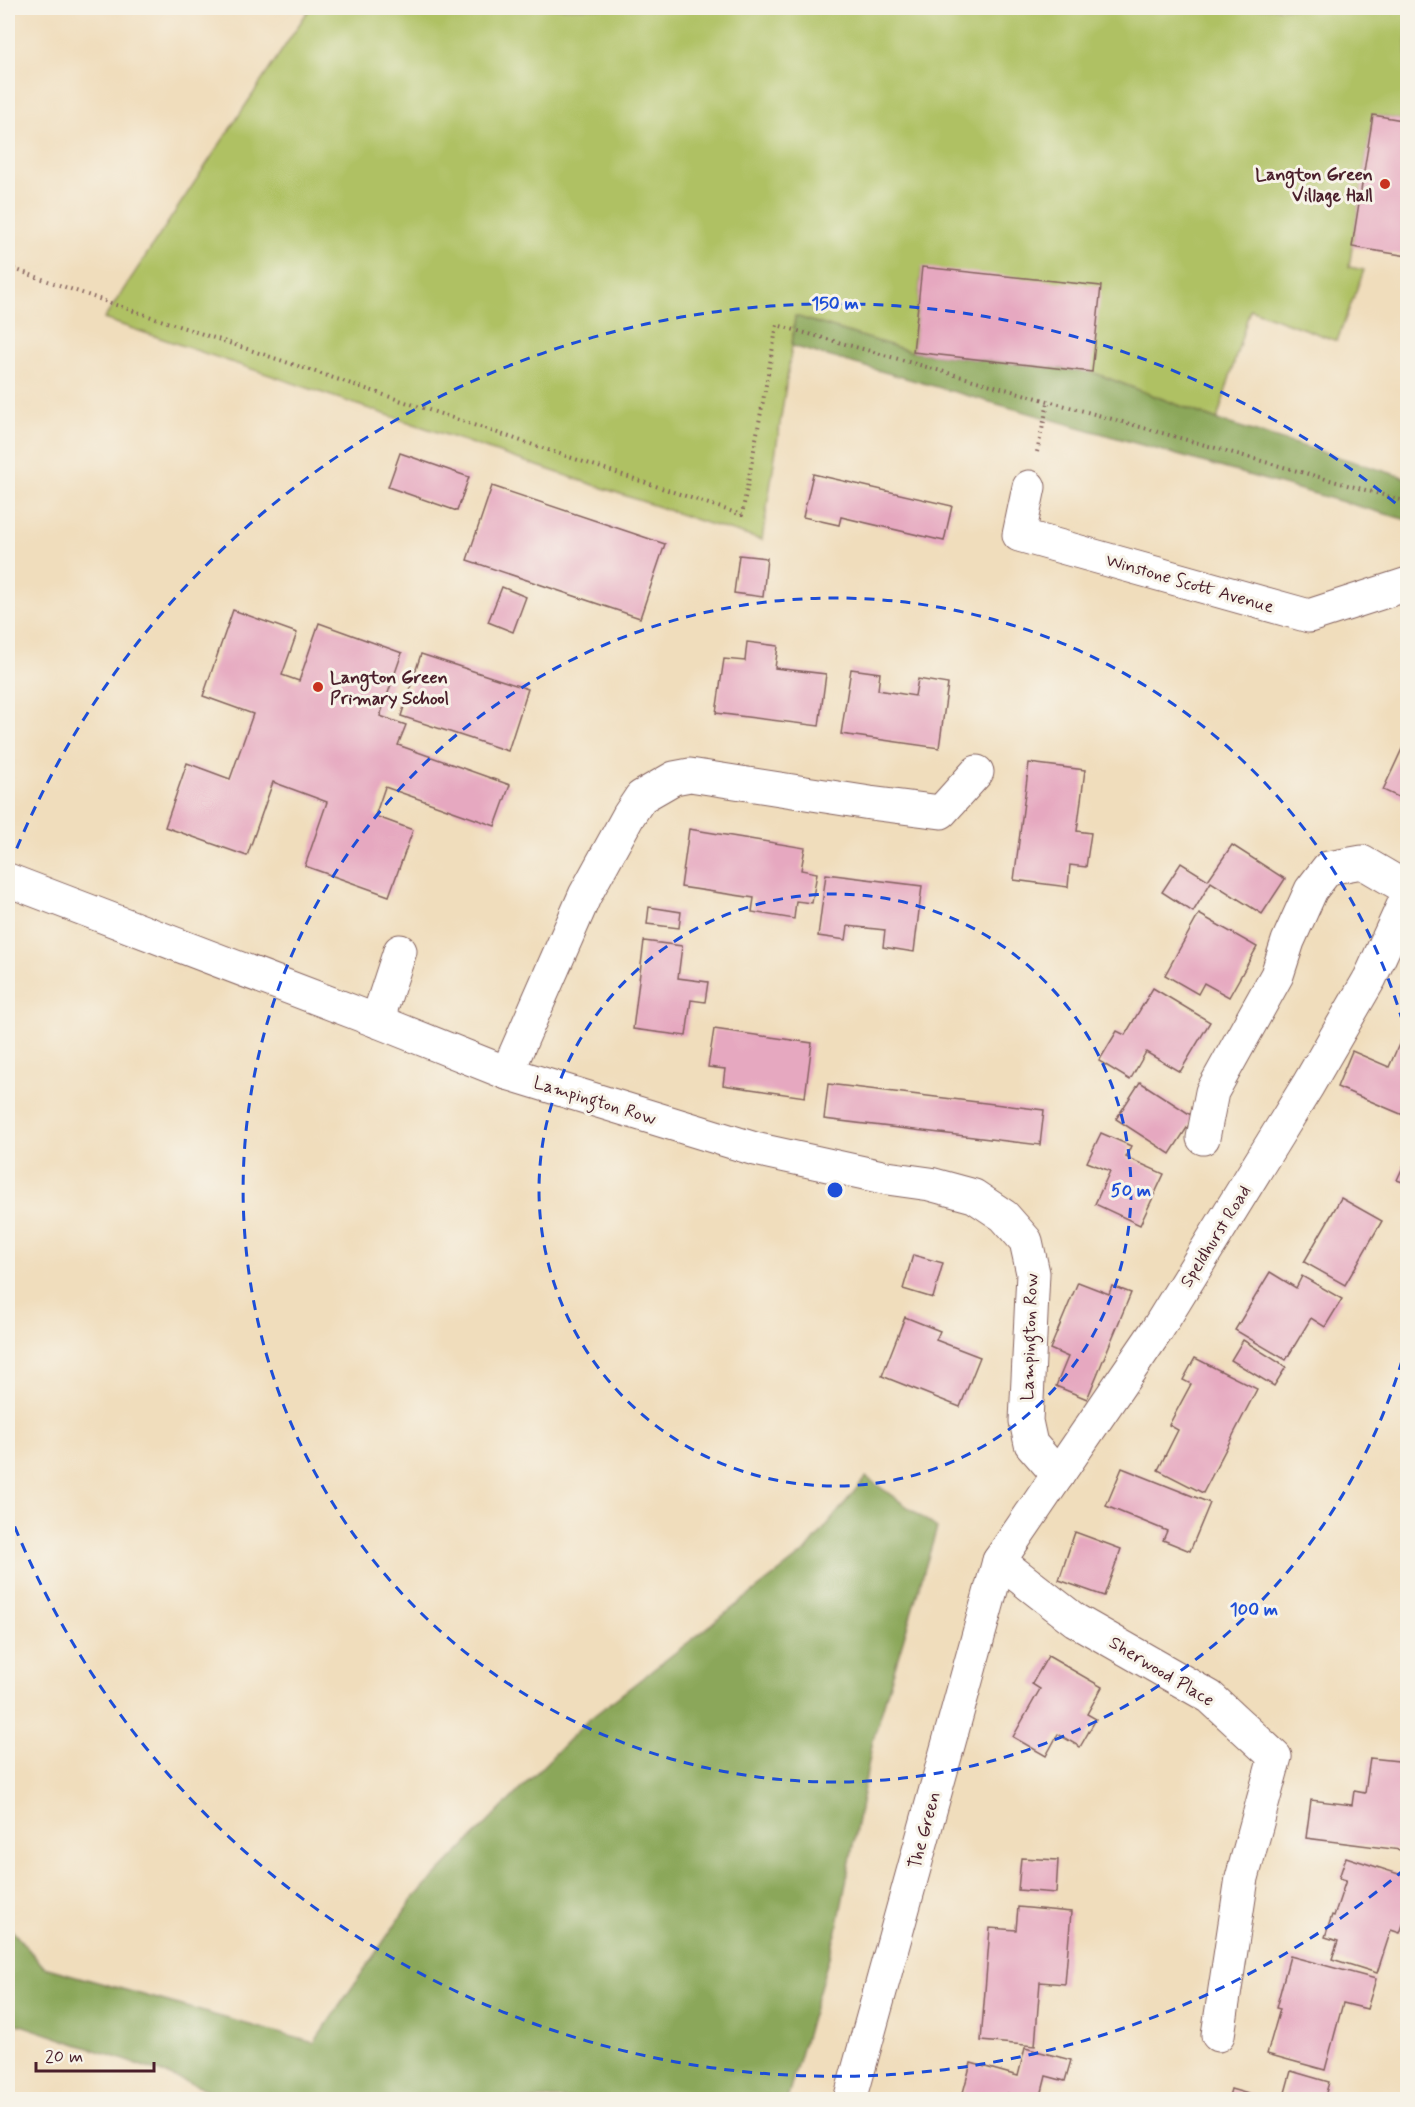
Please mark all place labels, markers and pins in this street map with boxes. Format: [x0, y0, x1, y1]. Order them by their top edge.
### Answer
place label: Langton Green Village Hall [1255, 163, 1373, 208]
marker: Langton Green Village Hall [1378, 177, 1392, 191]
place label: Langton Green Primary School [330, 666, 449, 711]
marker: Langton Green Primary School [311, 680, 325, 694]
centre of rings [825, 1180, 845, 1200]

